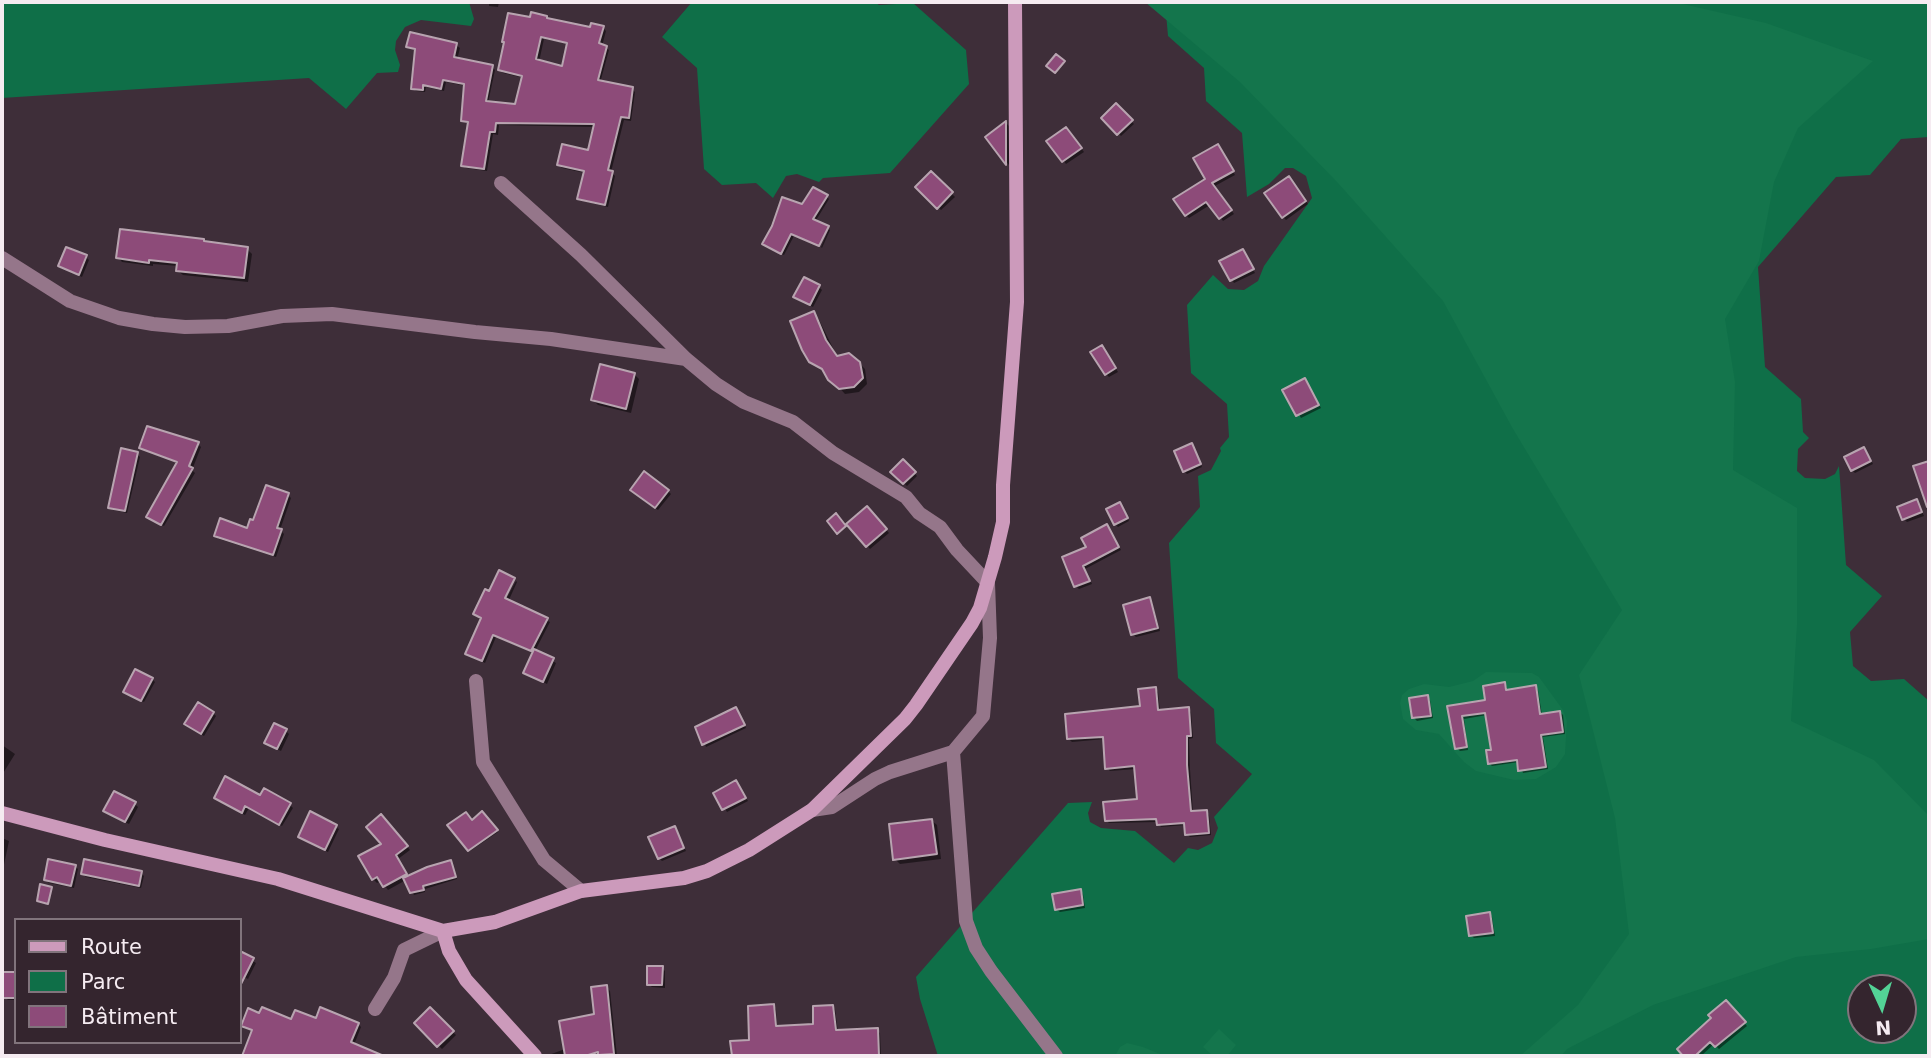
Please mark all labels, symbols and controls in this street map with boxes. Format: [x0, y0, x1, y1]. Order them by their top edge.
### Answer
legend [14, 918, 242, 1044]
text: Route [81, 935, 142, 959]
text: Parc [81, 970, 125, 994]
north arrow [1847, 974, 1917, 1044]
text: Bâtiment [81, 1005, 177, 1029]
text: N [1875, 1016, 1892, 1039]

